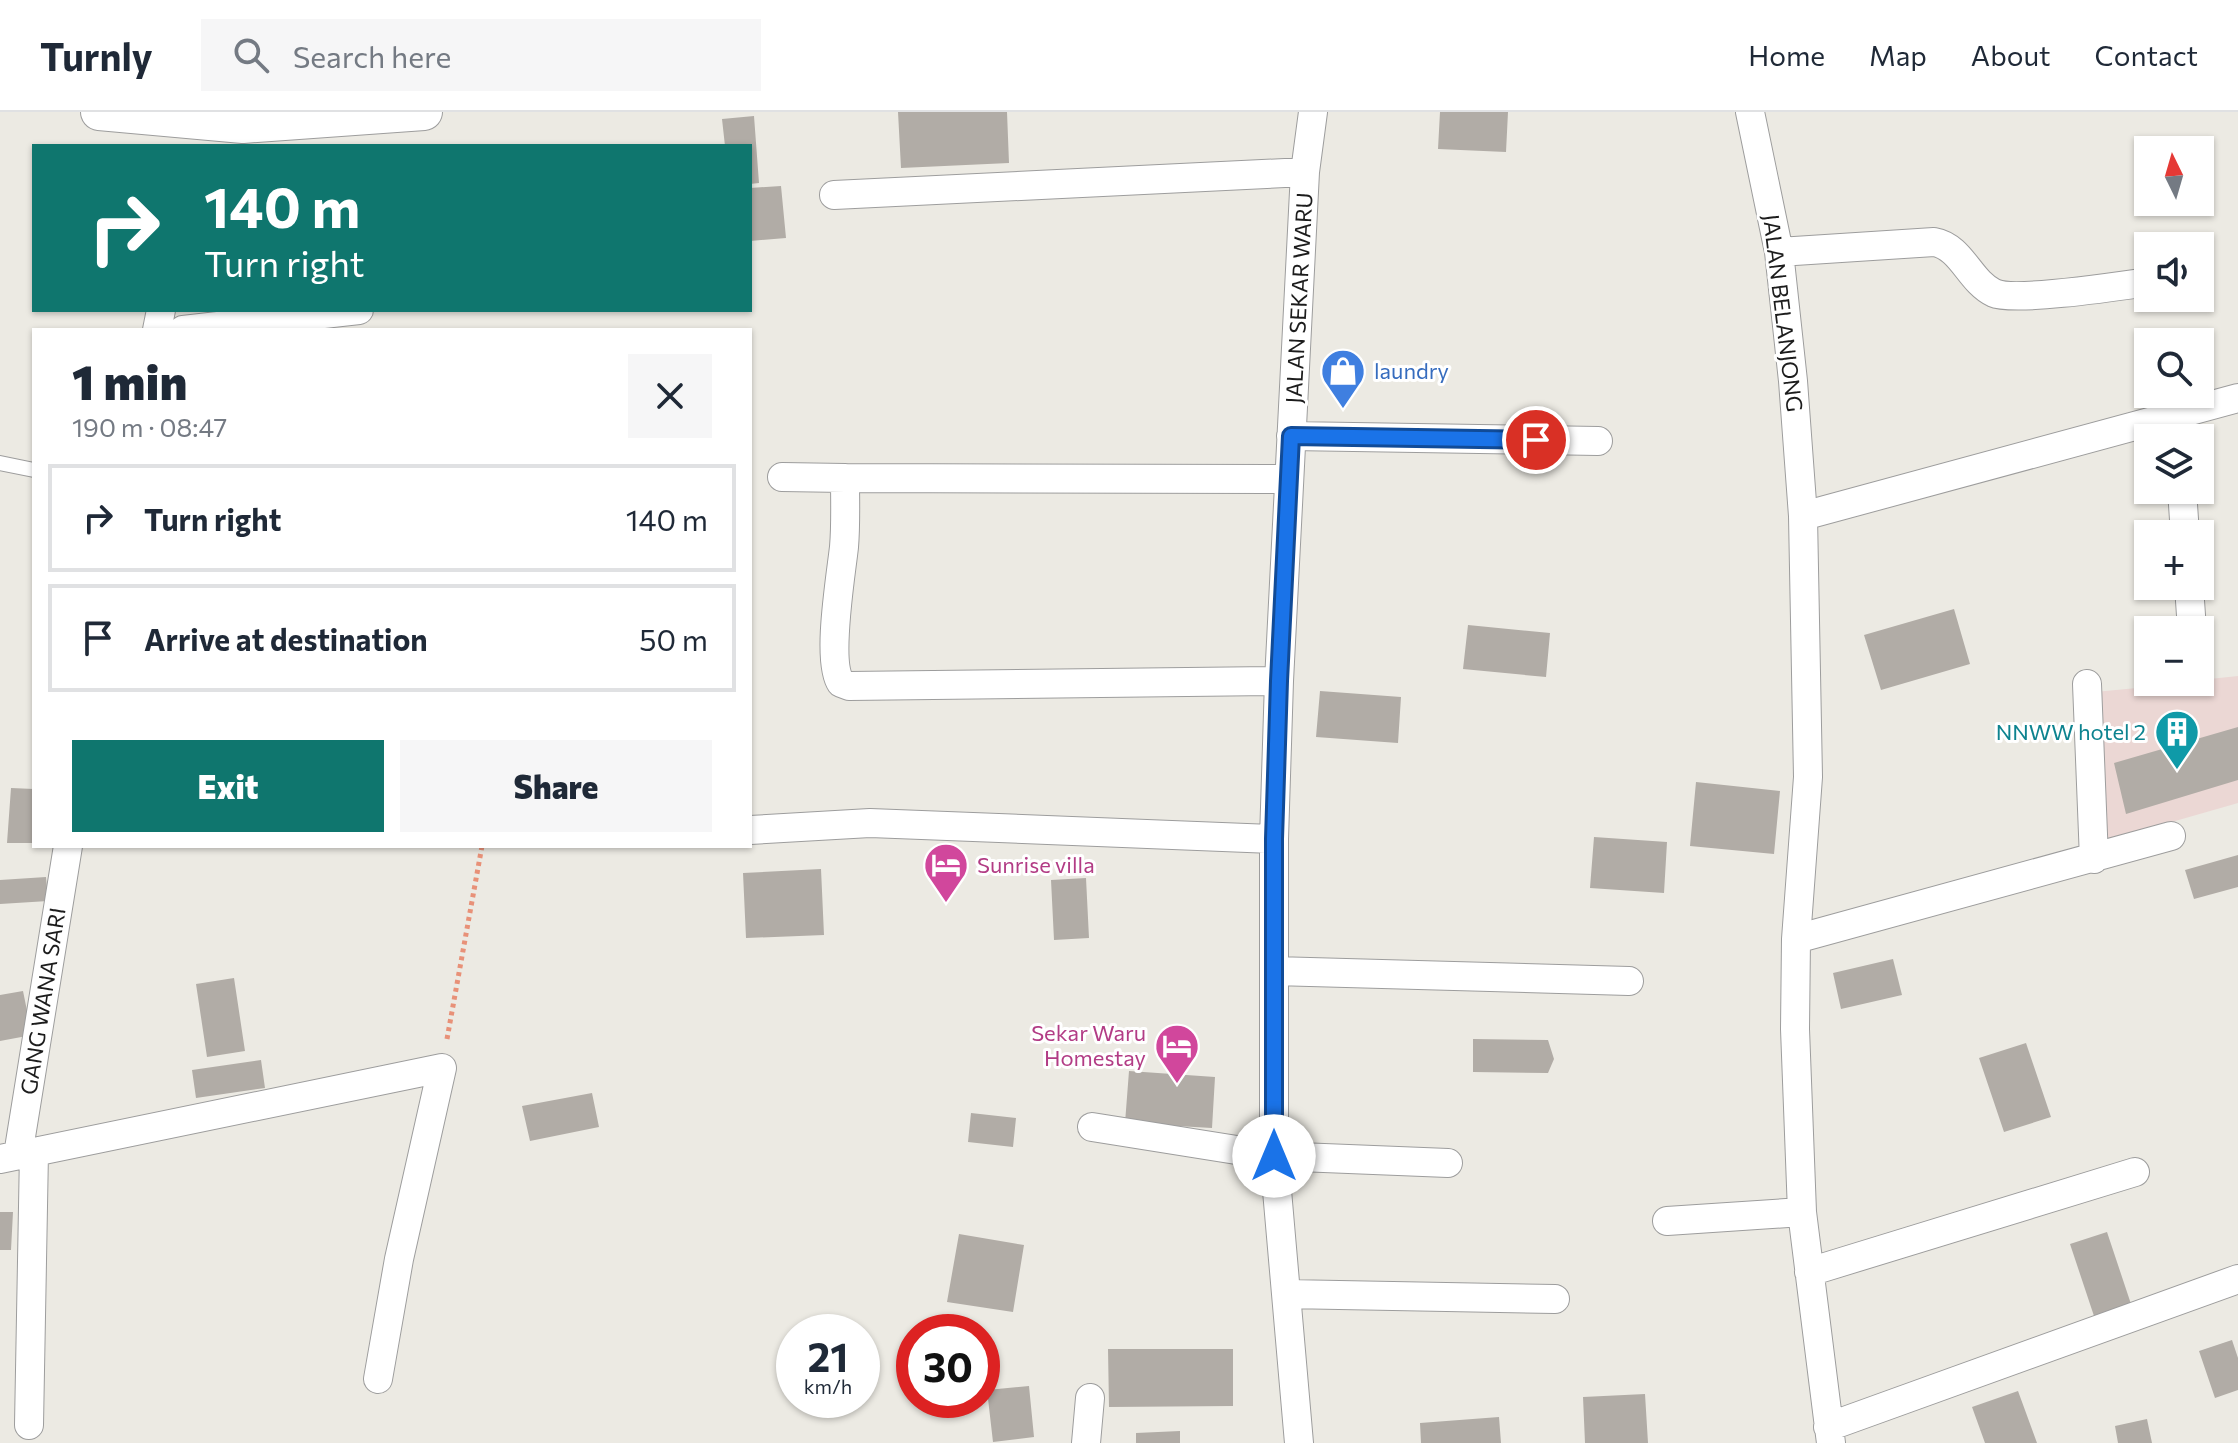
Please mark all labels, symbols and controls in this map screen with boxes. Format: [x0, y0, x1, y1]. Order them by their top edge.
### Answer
search box [201, 19, 761, 91]
text: Turnly [40, 32, 153, 79]
icon: search [229, 33, 273, 77]
text: Search here [293, 37, 451, 74]
text: Home [1748, 38, 1825, 72]
text: Map [1869, 38, 1927, 72]
text: About [1971, 38, 2051, 72]
text: Contact [2095, 38, 2198, 72]
north arrow [2134, 136, 2214, 216]
map controls [2134, 136, 2214, 696]
text: 140 m [204, 171, 360, 240]
icon: right [72, 176, 176, 280]
street label: JALAN SEKAR WARU [1279, 192, 1318, 404]
street label: JALAN BELANJONG [1758, 213, 1809, 413]
button: sound [2134, 232, 2214, 312]
text: Turn right [204, 240, 365, 284]
button: search [2134, 328, 2214, 408]
shop icon: laundry [1319, 347, 1367, 410]
text: 1 min [72, 351, 187, 410]
button: close [628, 354, 712, 438]
place label: laundry [1374, 357, 1449, 384]
pin [1502, 406, 1570, 474]
text: 190 m · 08:47 [72, 411, 227, 442]
icon: arrive [1514, 418, 1558, 462]
button: layers [2134, 424, 2214, 504]
icon: right [76, 496, 120, 540]
text: Turn right [144, 500, 281, 537]
text: 140 m [626, 500, 708, 537]
button: + [2134, 520, 2214, 600]
icon: arrive [76, 616, 120, 660]
button: − [2134, 616, 2214, 696]
text: Arrive at destination [144, 620, 428, 657]
text: 50 m [639, 620, 708, 657]
building icon: NNWW hotel 2 [2153, 708, 2201, 771]
place label: NNWW hotel 2 [1996, 718, 2146, 745]
button: Exit [72, 740, 384, 832]
button: Share [400, 740, 712, 832]
hotel icon: Sunrise villa [922, 841, 970, 904]
place label: Sunrise villa [977, 851, 1095, 878]
street label: GANG WANA SARI [14, 905, 71, 1096]
place label: Sekar Waru Homestay [1031, 1019, 1146, 1071]
hotel icon: Sekar Waru Homestay [1153, 1022, 1201, 1085]
position arrow [1232, 1114, 1316, 1198]
speed limit sign: 30 [896, 1314, 1000, 1418]
text: 21 [808, 1331, 848, 1380]
text: km/h [804, 1374, 852, 1398]

